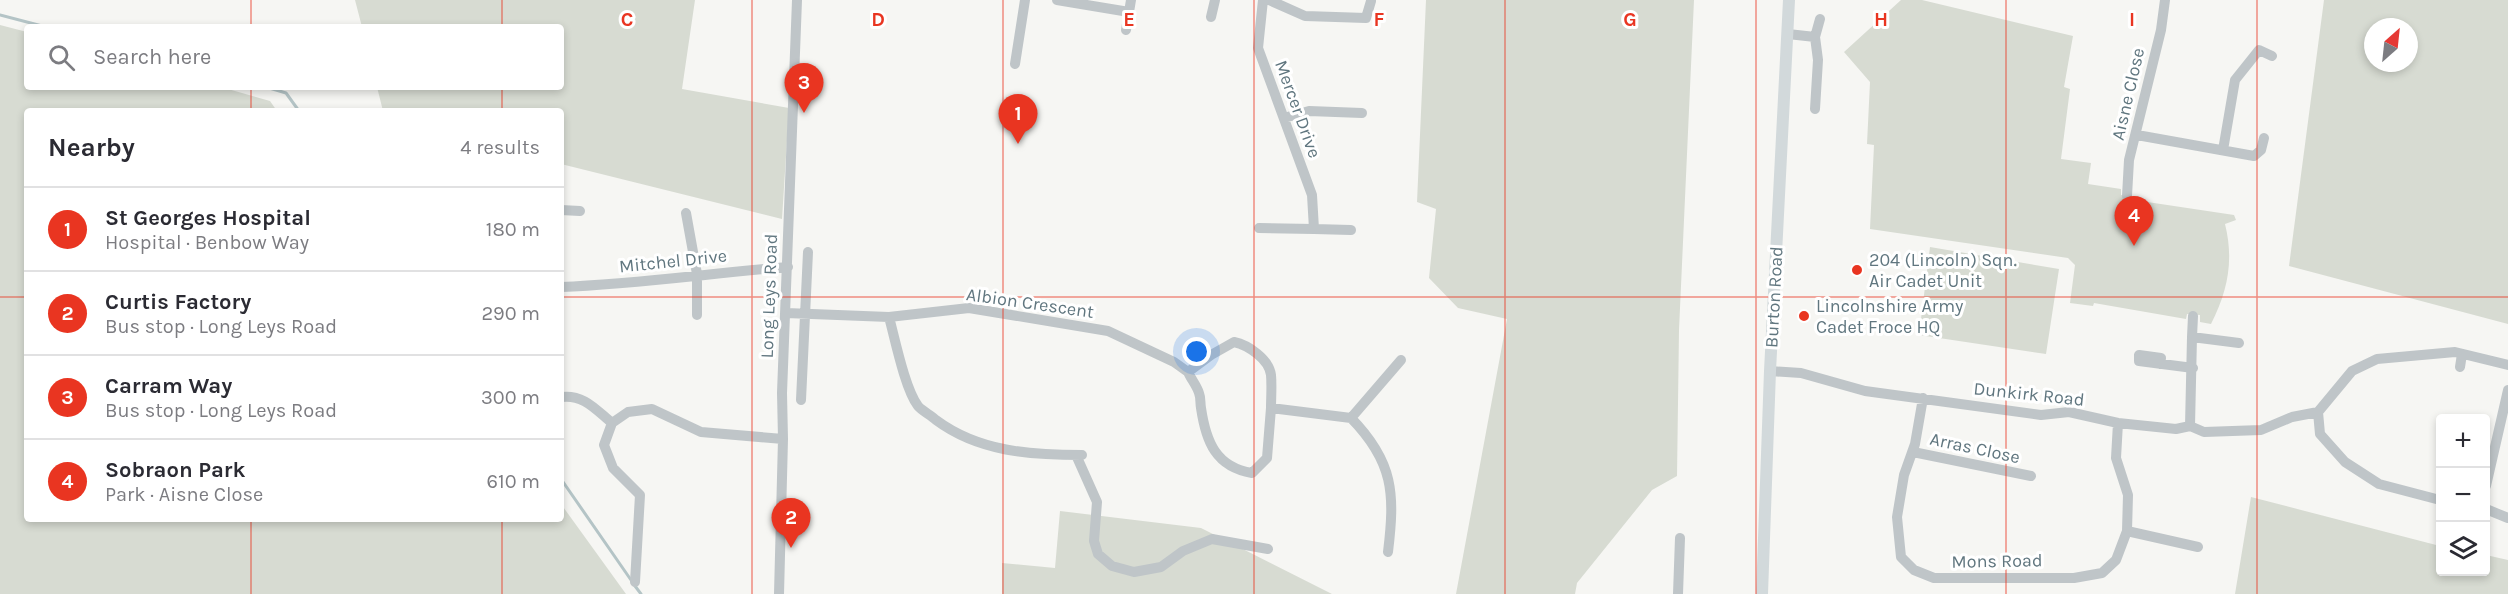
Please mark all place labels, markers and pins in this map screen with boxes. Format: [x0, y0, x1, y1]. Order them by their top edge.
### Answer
pin: 3 [784, 63, 824, 113]
pin: 1 [998, 94, 1038, 144]
pin: 4 [2114, 196, 2154, 246]
place label: 204 (Lincoln) Sqn. Air Cadet Unit [1869, 249, 2017, 292]
marker: 204 (Lincoln) Sqn. Air Cadet Unit [1850, 263, 1864, 277]
place label: Lincolnshire Army Cadet Froce HQ [1816, 295, 1964, 338]
marker: Lincolnshire Army Cadet Froce HQ [1797, 309, 1811, 323]
pin: 2 [772, 498, 810, 548]

